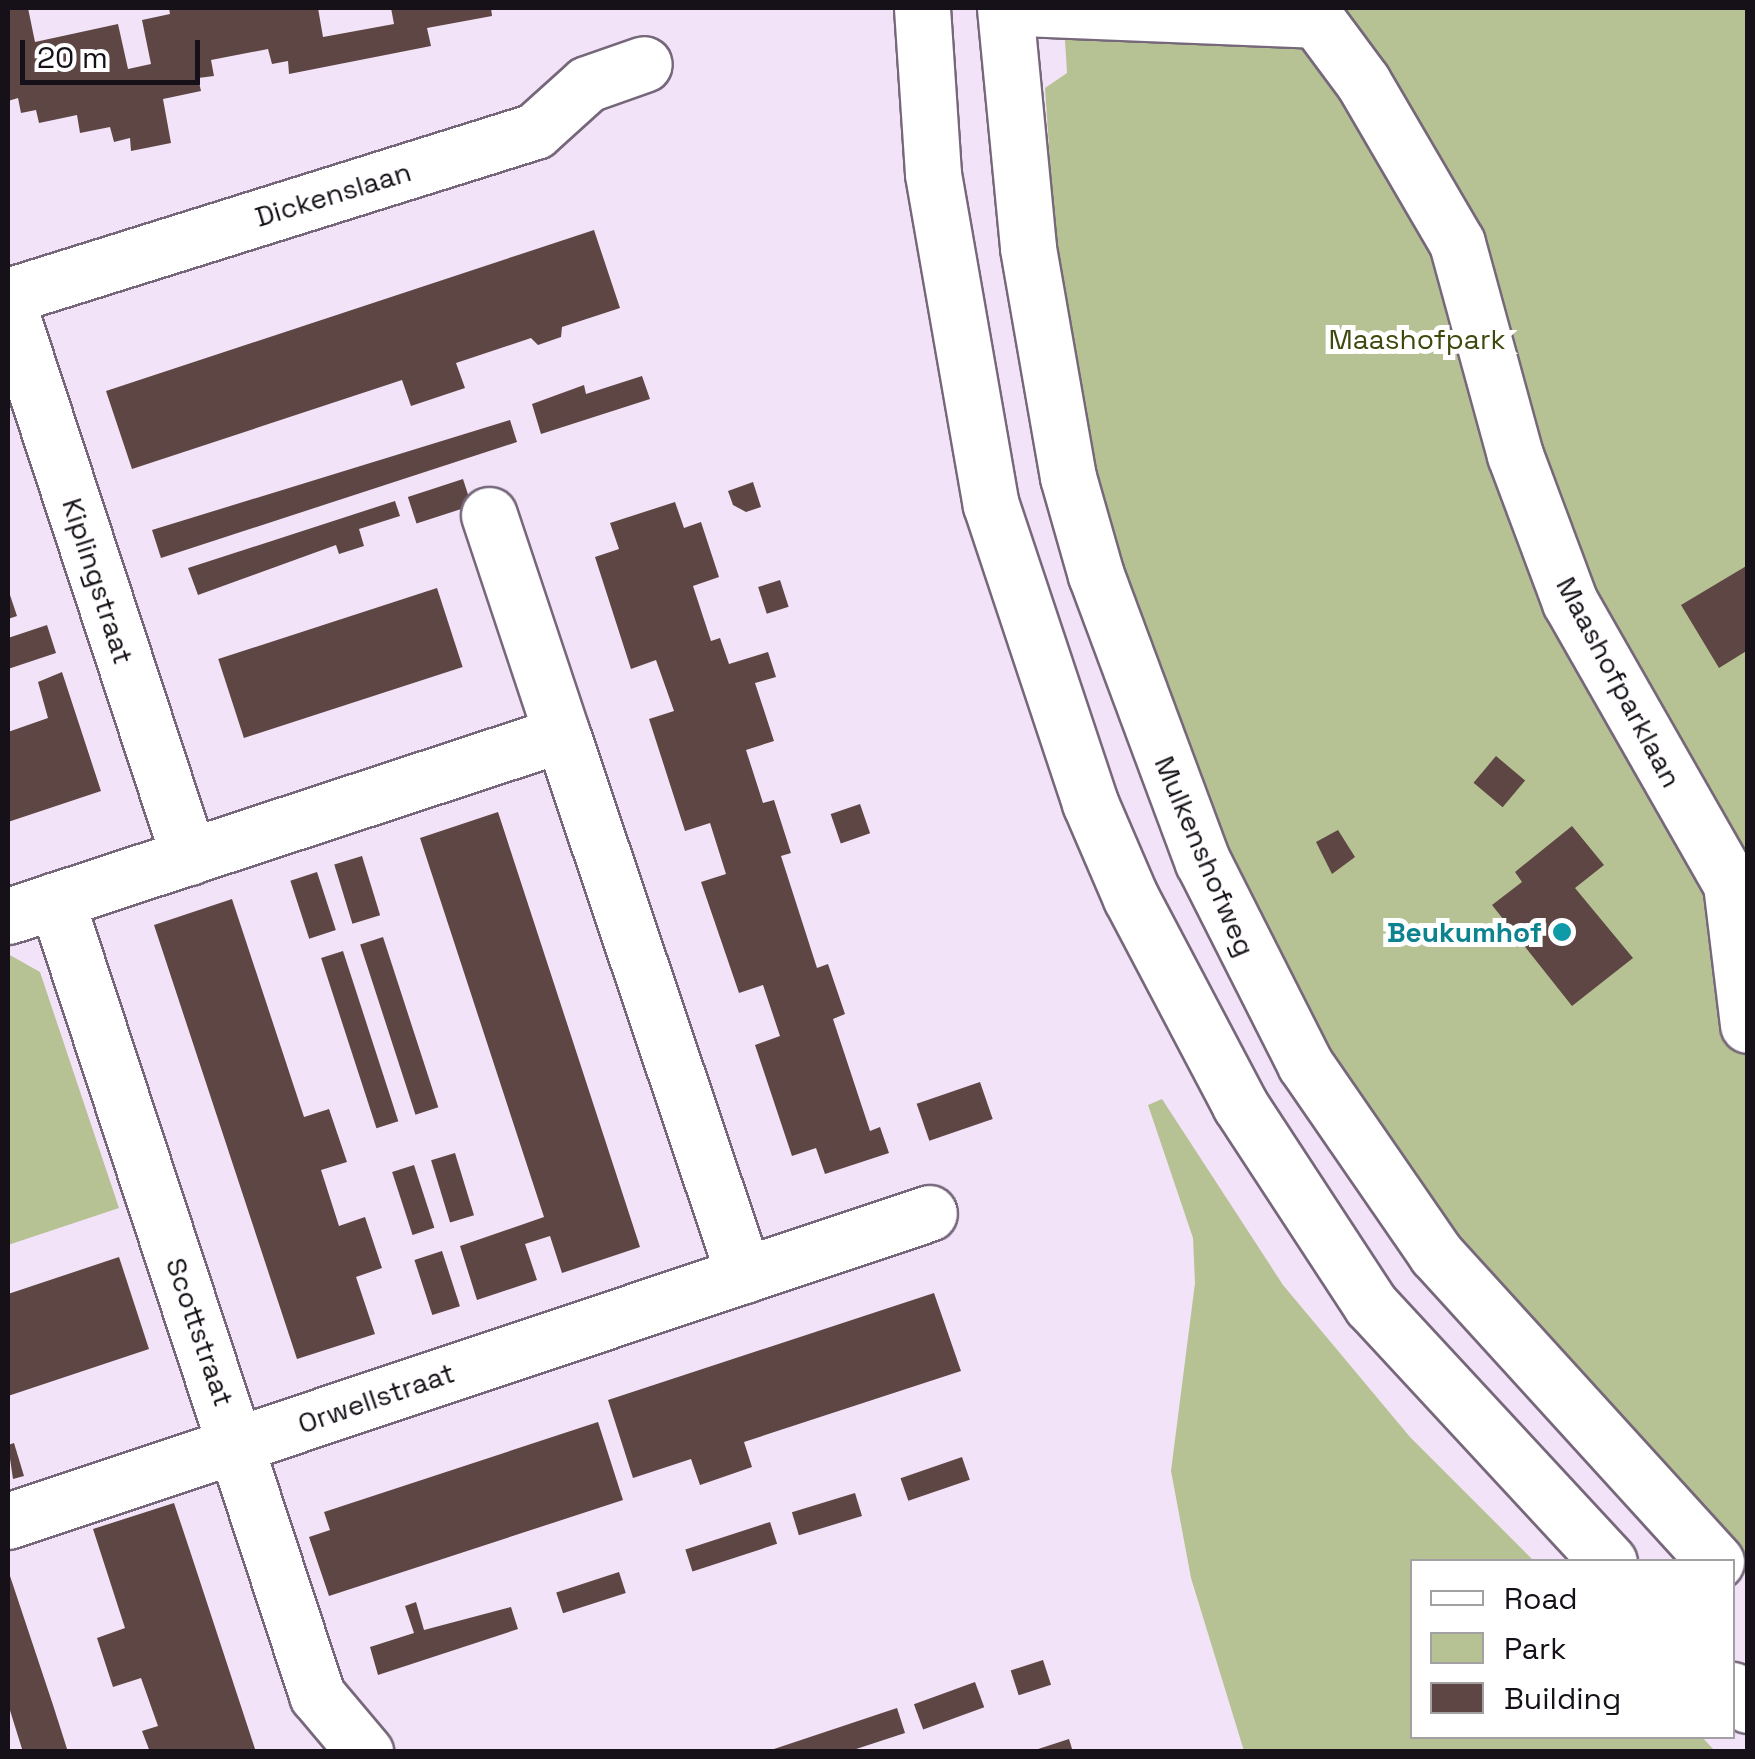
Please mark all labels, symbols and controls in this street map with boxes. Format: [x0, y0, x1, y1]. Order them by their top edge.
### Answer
scale bar [25, 20, 205, 82]
text: 20 m [37, 38, 108, 77]
street label: Dickenslaan [251, 154, 415, 234]
park label: Maashofpark [1328, 322, 1506, 356]
street label: Kiplingstraat [55, 494, 141, 668]
street label: Maashofparklaan [1549, 571, 1689, 793]
street label: Mulkenshofweg [1148, 751, 1262, 961]
place label: Beukumhof [1387, 915, 1542, 949]
marker: Beukumhof [1551, 921, 1573, 943]
street label: Scottstraat [159, 1253, 241, 1411]
street label: Orwellstraat [293, 1356, 459, 1440]
legend [1410, 1559, 1735, 1739]
text: Road [1504, 1579, 1578, 1618]
text: Park [1504, 1629, 1566, 1668]
text: Building [1504, 1679, 1621, 1718]

